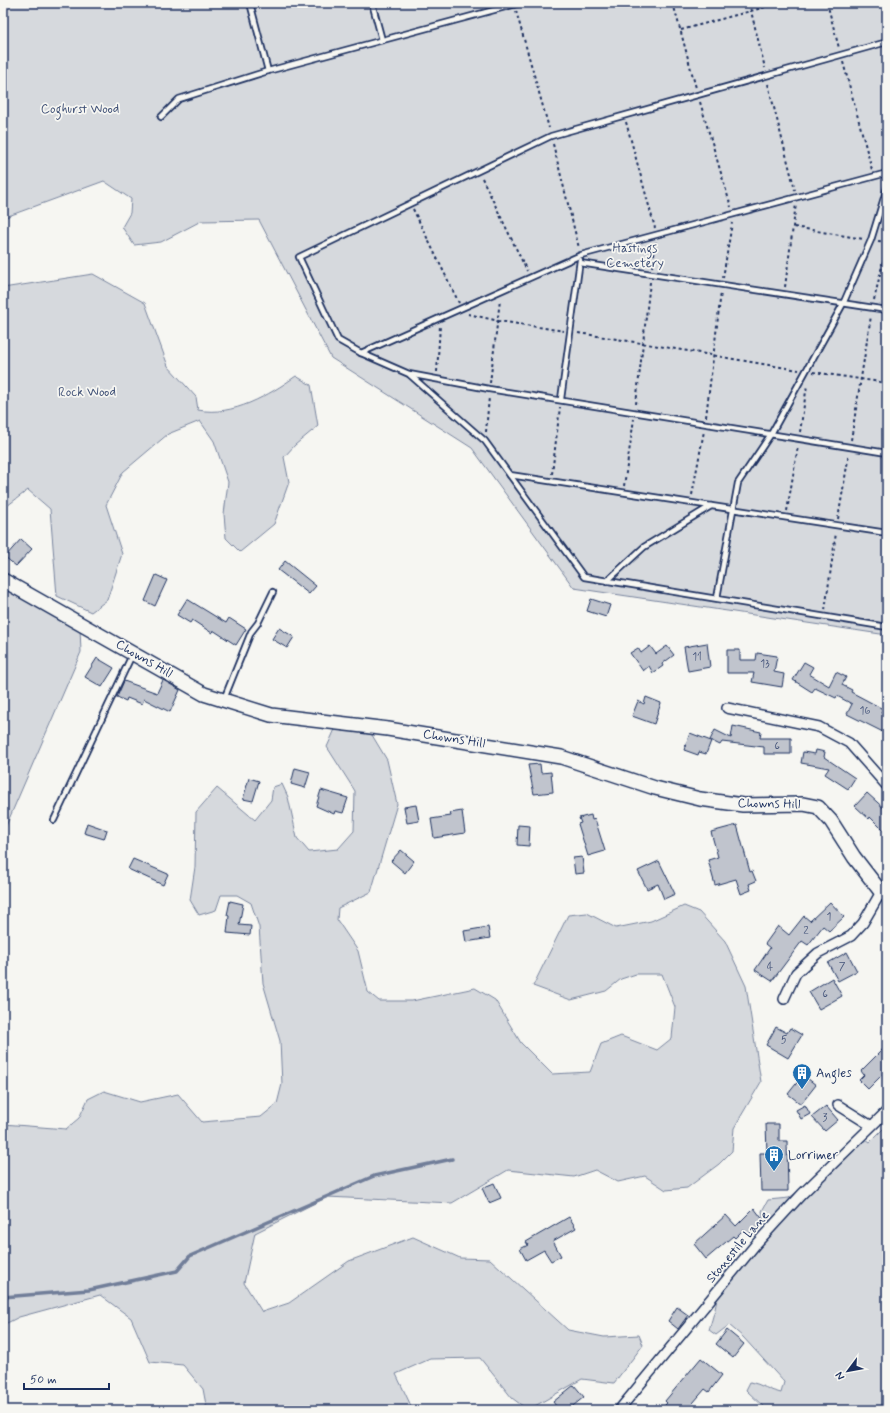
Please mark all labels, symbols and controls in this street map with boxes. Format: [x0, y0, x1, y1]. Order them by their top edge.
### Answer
park label: Coghurst Wood [41, 101, 119, 120]
park label: Hastings Cemetery [606, 240, 664, 272]
park label: Rock Wood [58, 384, 116, 401]
street label: Chowns Hill [113, 636, 176, 682]
house number: 11 [692, 650, 702, 664]
house number: 13 [760, 657, 770, 671]
house number: 16 [860, 704, 871, 718]
street label: Chowns Hill [422, 726, 487, 752]
house number: 6 [774, 739, 780, 753]
street label: Chowns Hill [737, 795, 801, 813]
house number: 1 [827, 910, 832, 924]
house number: 2 [803, 924, 809, 938]
house number: 4 [767, 960, 774, 974]
house number: 7 [839, 960, 846, 974]
house number: 6 [822, 987, 828, 1001]
house number: 5 [781, 1033, 788, 1047]
building icon: Angles [791, 1062, 813, 1090]
place label: Angles [816, 1065, 852, 1084]
house number: 3 [823, 1111, 828, 1125]
building icon: Lorrimer [763, 1144, 785, 1172]
place label: Lorrimer [788, 1147, 839, 1164]
street label: Stonestile Lane [703, 1207, 773, 1287]
north arrow [828, 1351, 868, 1391]
scale bar [24, 1365, 109, 1391]
text: N [832, 1369, 848, 1383]
text: 50 m [30, 1372, 57, 1388]

